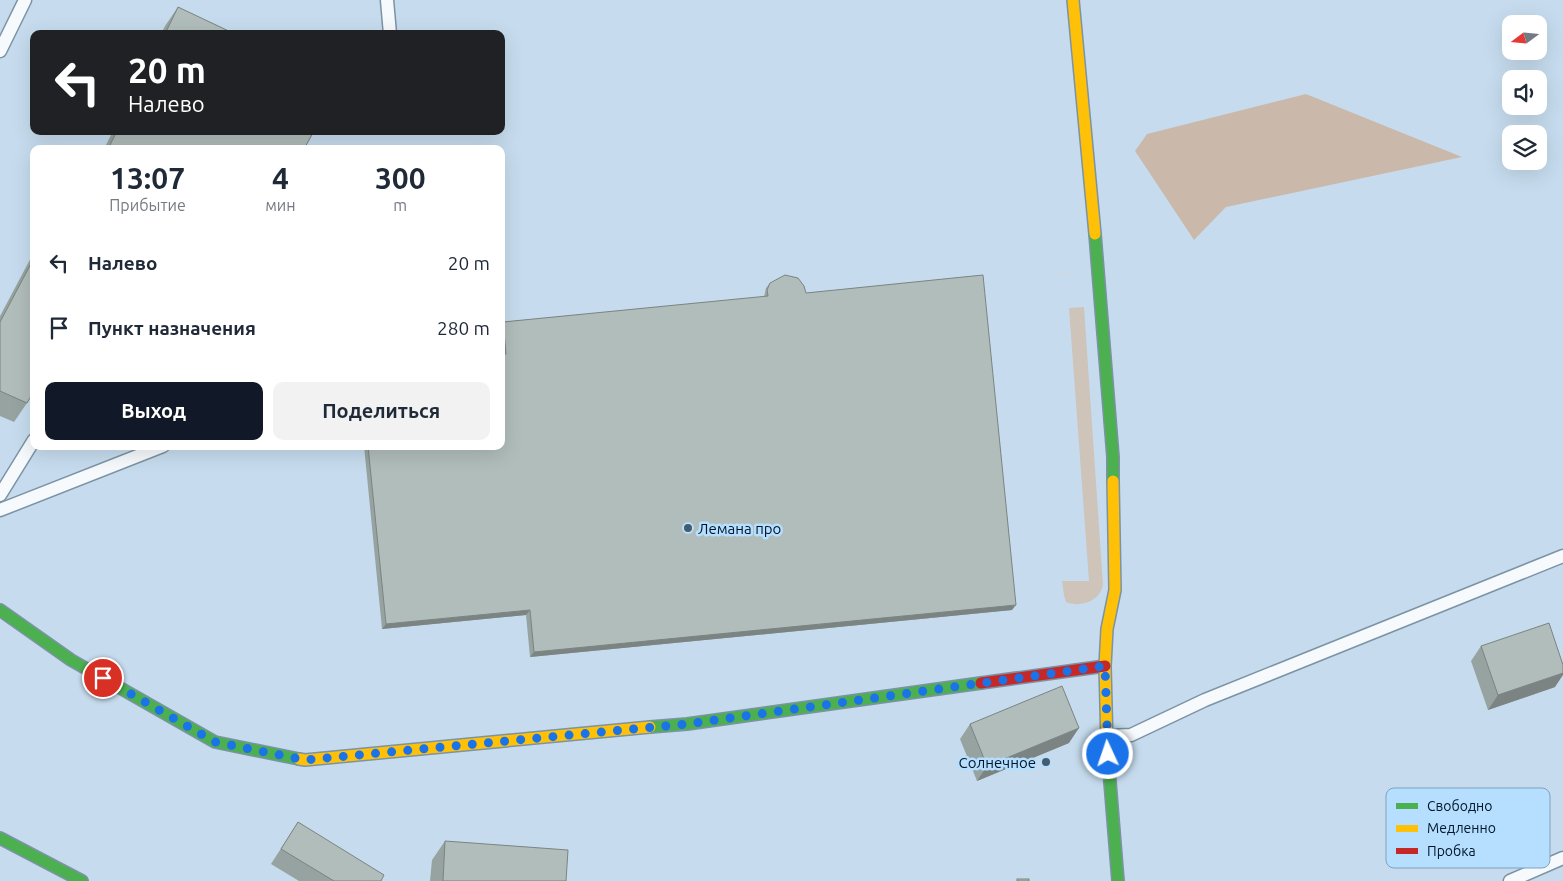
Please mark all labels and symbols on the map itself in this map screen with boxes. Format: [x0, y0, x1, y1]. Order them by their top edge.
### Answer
north arrow [1502, 15, 1548, 60]
place label: Лемана про [698, 520, 781, 537]
marker: Лемана про [682, 522, 694, 534]
pin [82, 657, 124, 699]
position arrow [1081, 727, 1133, 779]
place label: Солнечное [959, 754, 1036, 771]
marker: Солнечное [1040, 756, 1052, 768]
legend [1386, 788, 1550, 868]
text: Свободно [1427, 798, 1492, 814]
text: Медленно [1427, 820, 1496, 836]
text: Пробка [1427, 843, 1476, 859]

